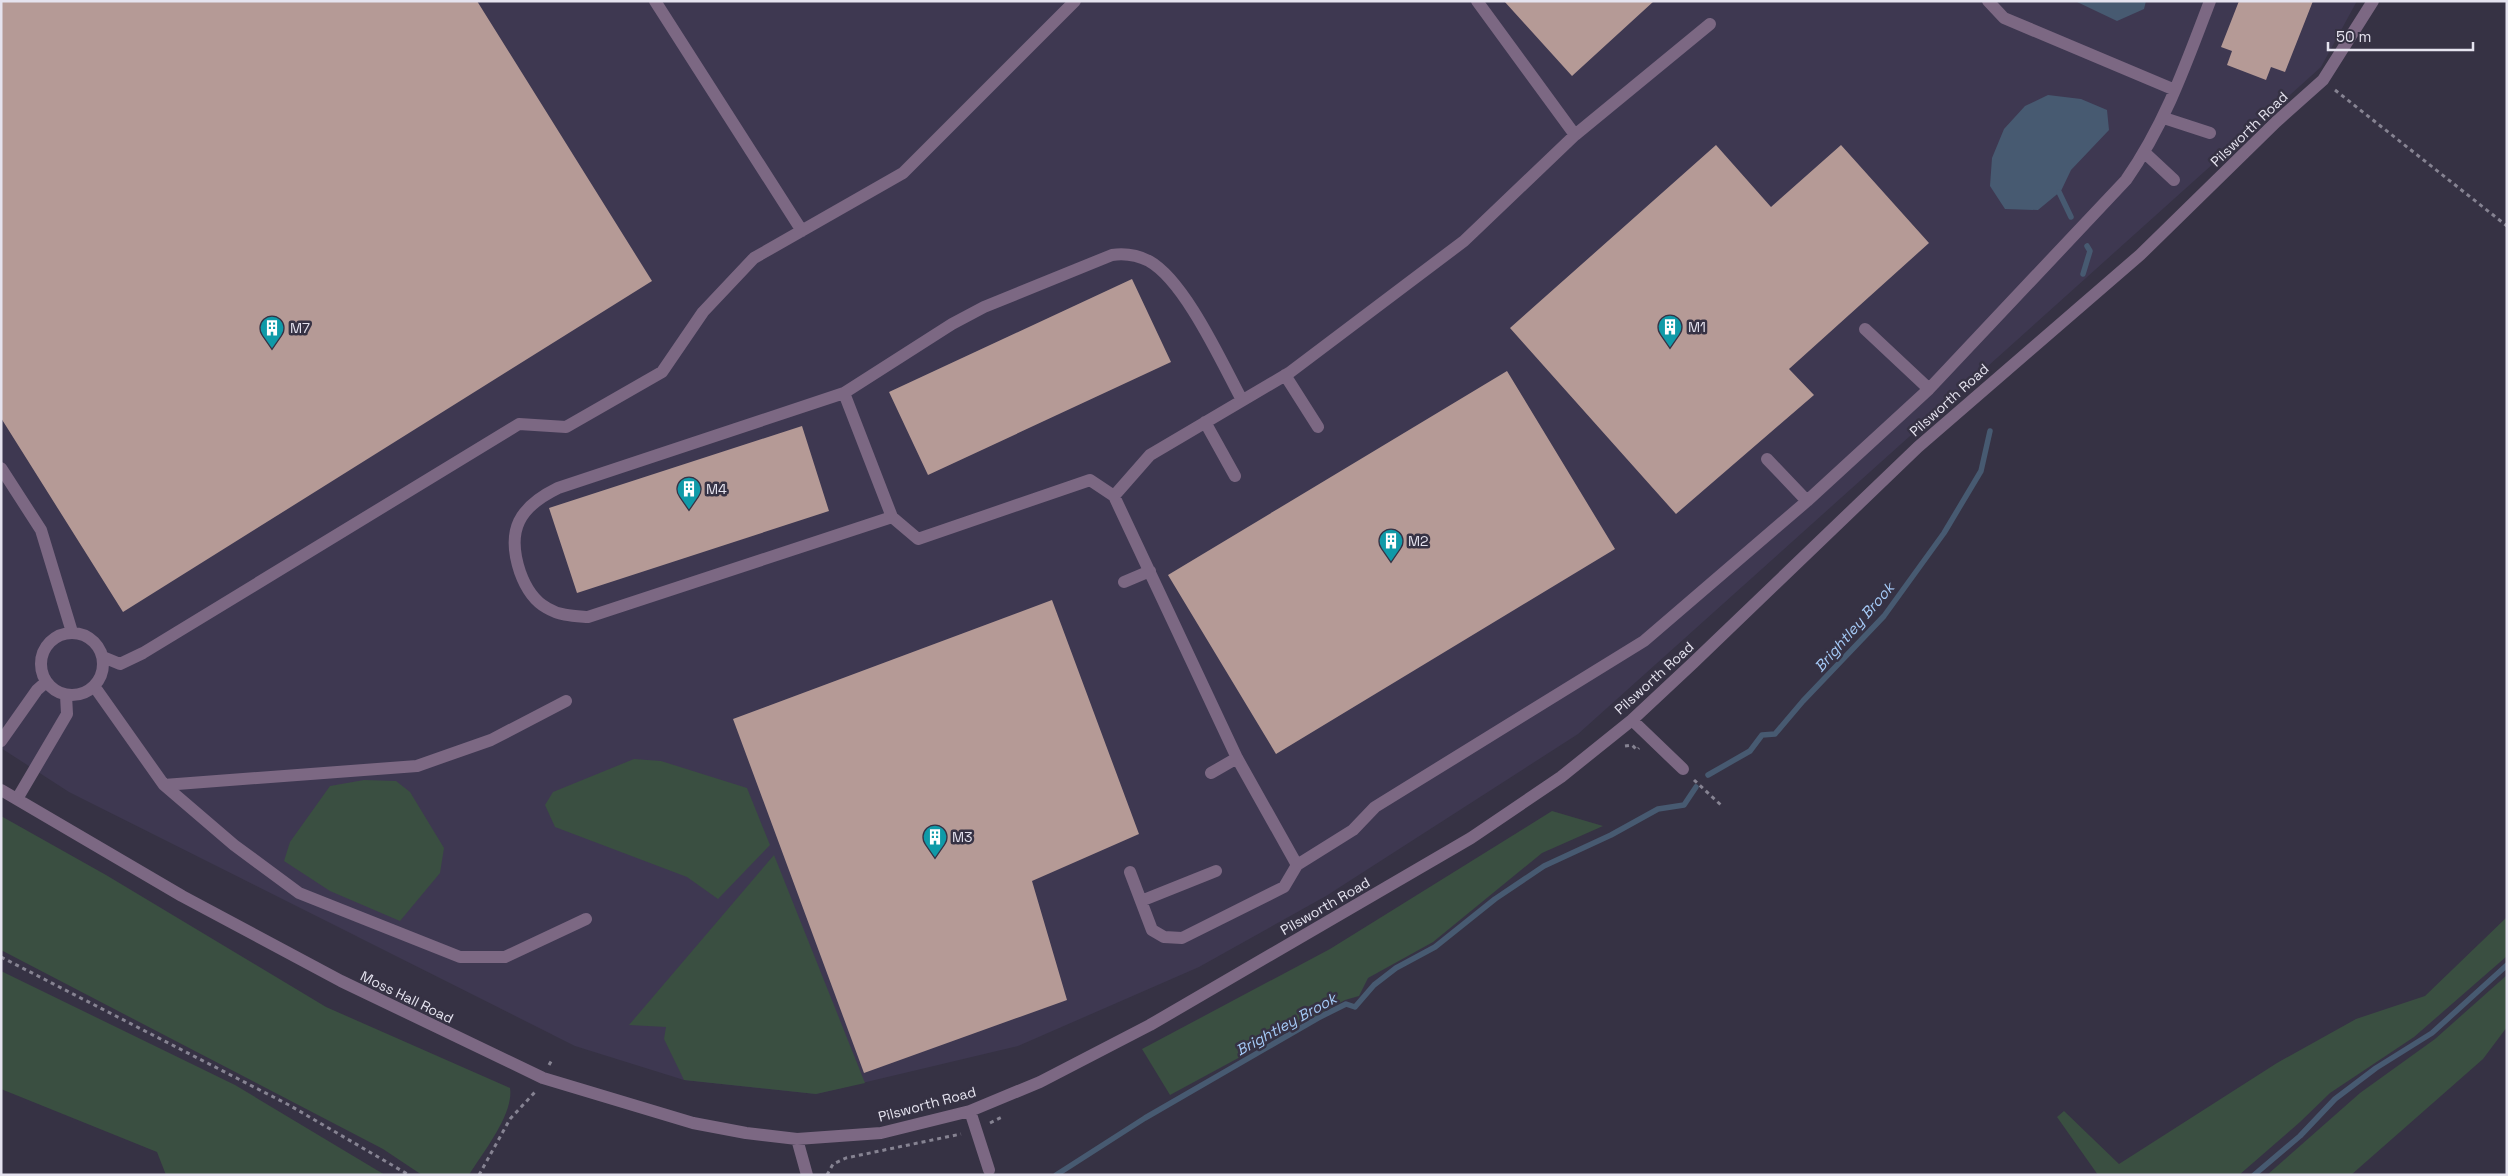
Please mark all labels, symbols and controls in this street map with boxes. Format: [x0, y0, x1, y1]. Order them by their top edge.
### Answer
scale bar [2328, 20, 2473, 52]
text: 50 m [2336, 27, 2371, 46]
street label: Pilsworth Road [2207, 88, 2291, 170]
building icon: M1 [1657, 314, 1683, 348]
building icon: M7 [259, 315, 285, 349]
place label: M1 [1688, 318, 1706, 336]
place label: M7 [290, 319, 310, 337]
street label: Pilsworth Road [1906, 360, 1992, 440]
building icon: M4 [676, 476, 702, 510]
place label: M4 [706, 480, 727, 498]
building icon: M2 [1378, 528, 1404, 562]
place label: M2 [1408, 532, 1429, 550]
water label: Brightley Brook [1810, 577, 1899, 676]
street label: Pilsworth Road [1611, 638, 1697, 718]
building icon: M3 [922, 824, 948, 858]
place label: M3 [952, 828, 973, 846]
street label: Pilsworth Road [1277, 873, 1373, 939]
street label: Moss Hall Road [358, 967, 456, 1027]
water label: Brightley Brook [1232, 988, 1341, 1060]
street label: Pilsworth Road [876, 1082, 978, 1126]

